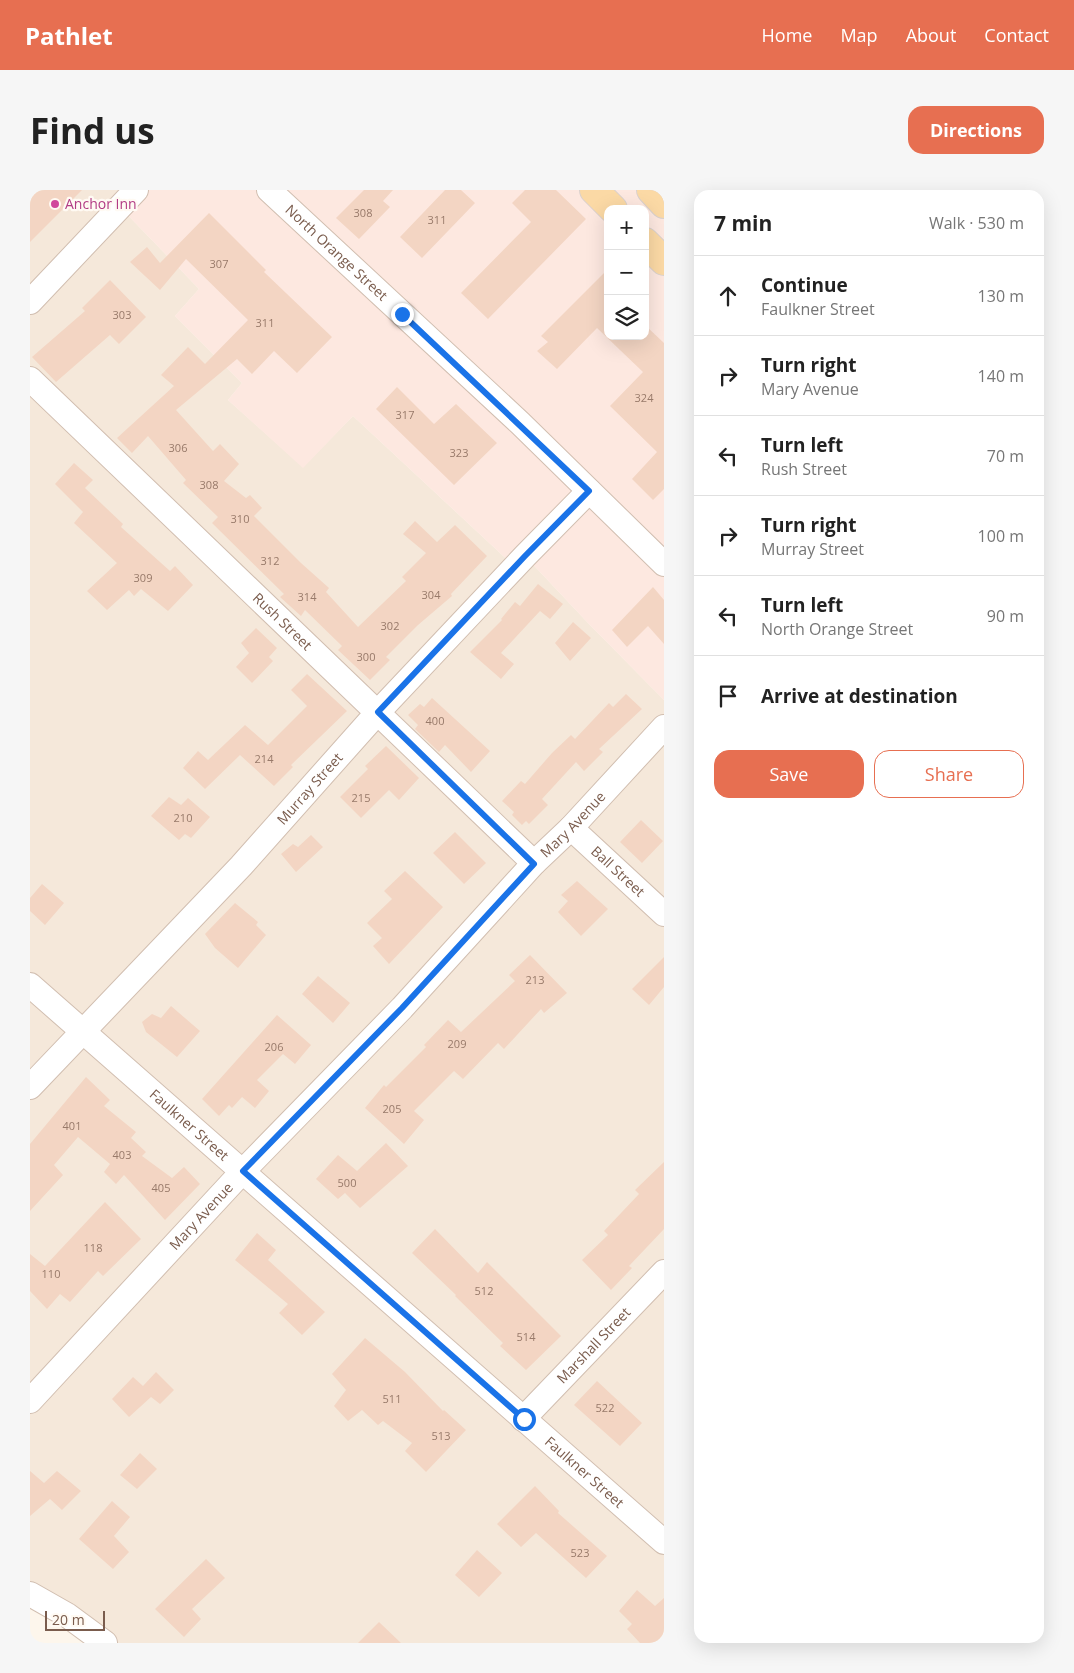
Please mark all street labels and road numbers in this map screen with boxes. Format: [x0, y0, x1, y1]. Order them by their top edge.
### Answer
street label: North Orange Street [281, 200, 392, 305]
street label: Rush Street [249, 588, 317, 654]
street label: Murray Street [272, 748, 346, 828]
street label: Mary Avenue [536, 787, 609, 861]
street label: Ball Street [587, 841, 649, 901]
street label: Faulkner Street [146, 1085, 233, 1165]
street label: Mary Avenue [165, 1178, 237, 1254]
street label: Marshall Street [552, 1303, 634, 1387]
street label: Faulkner Street [541, 1432, 628, 1512]

